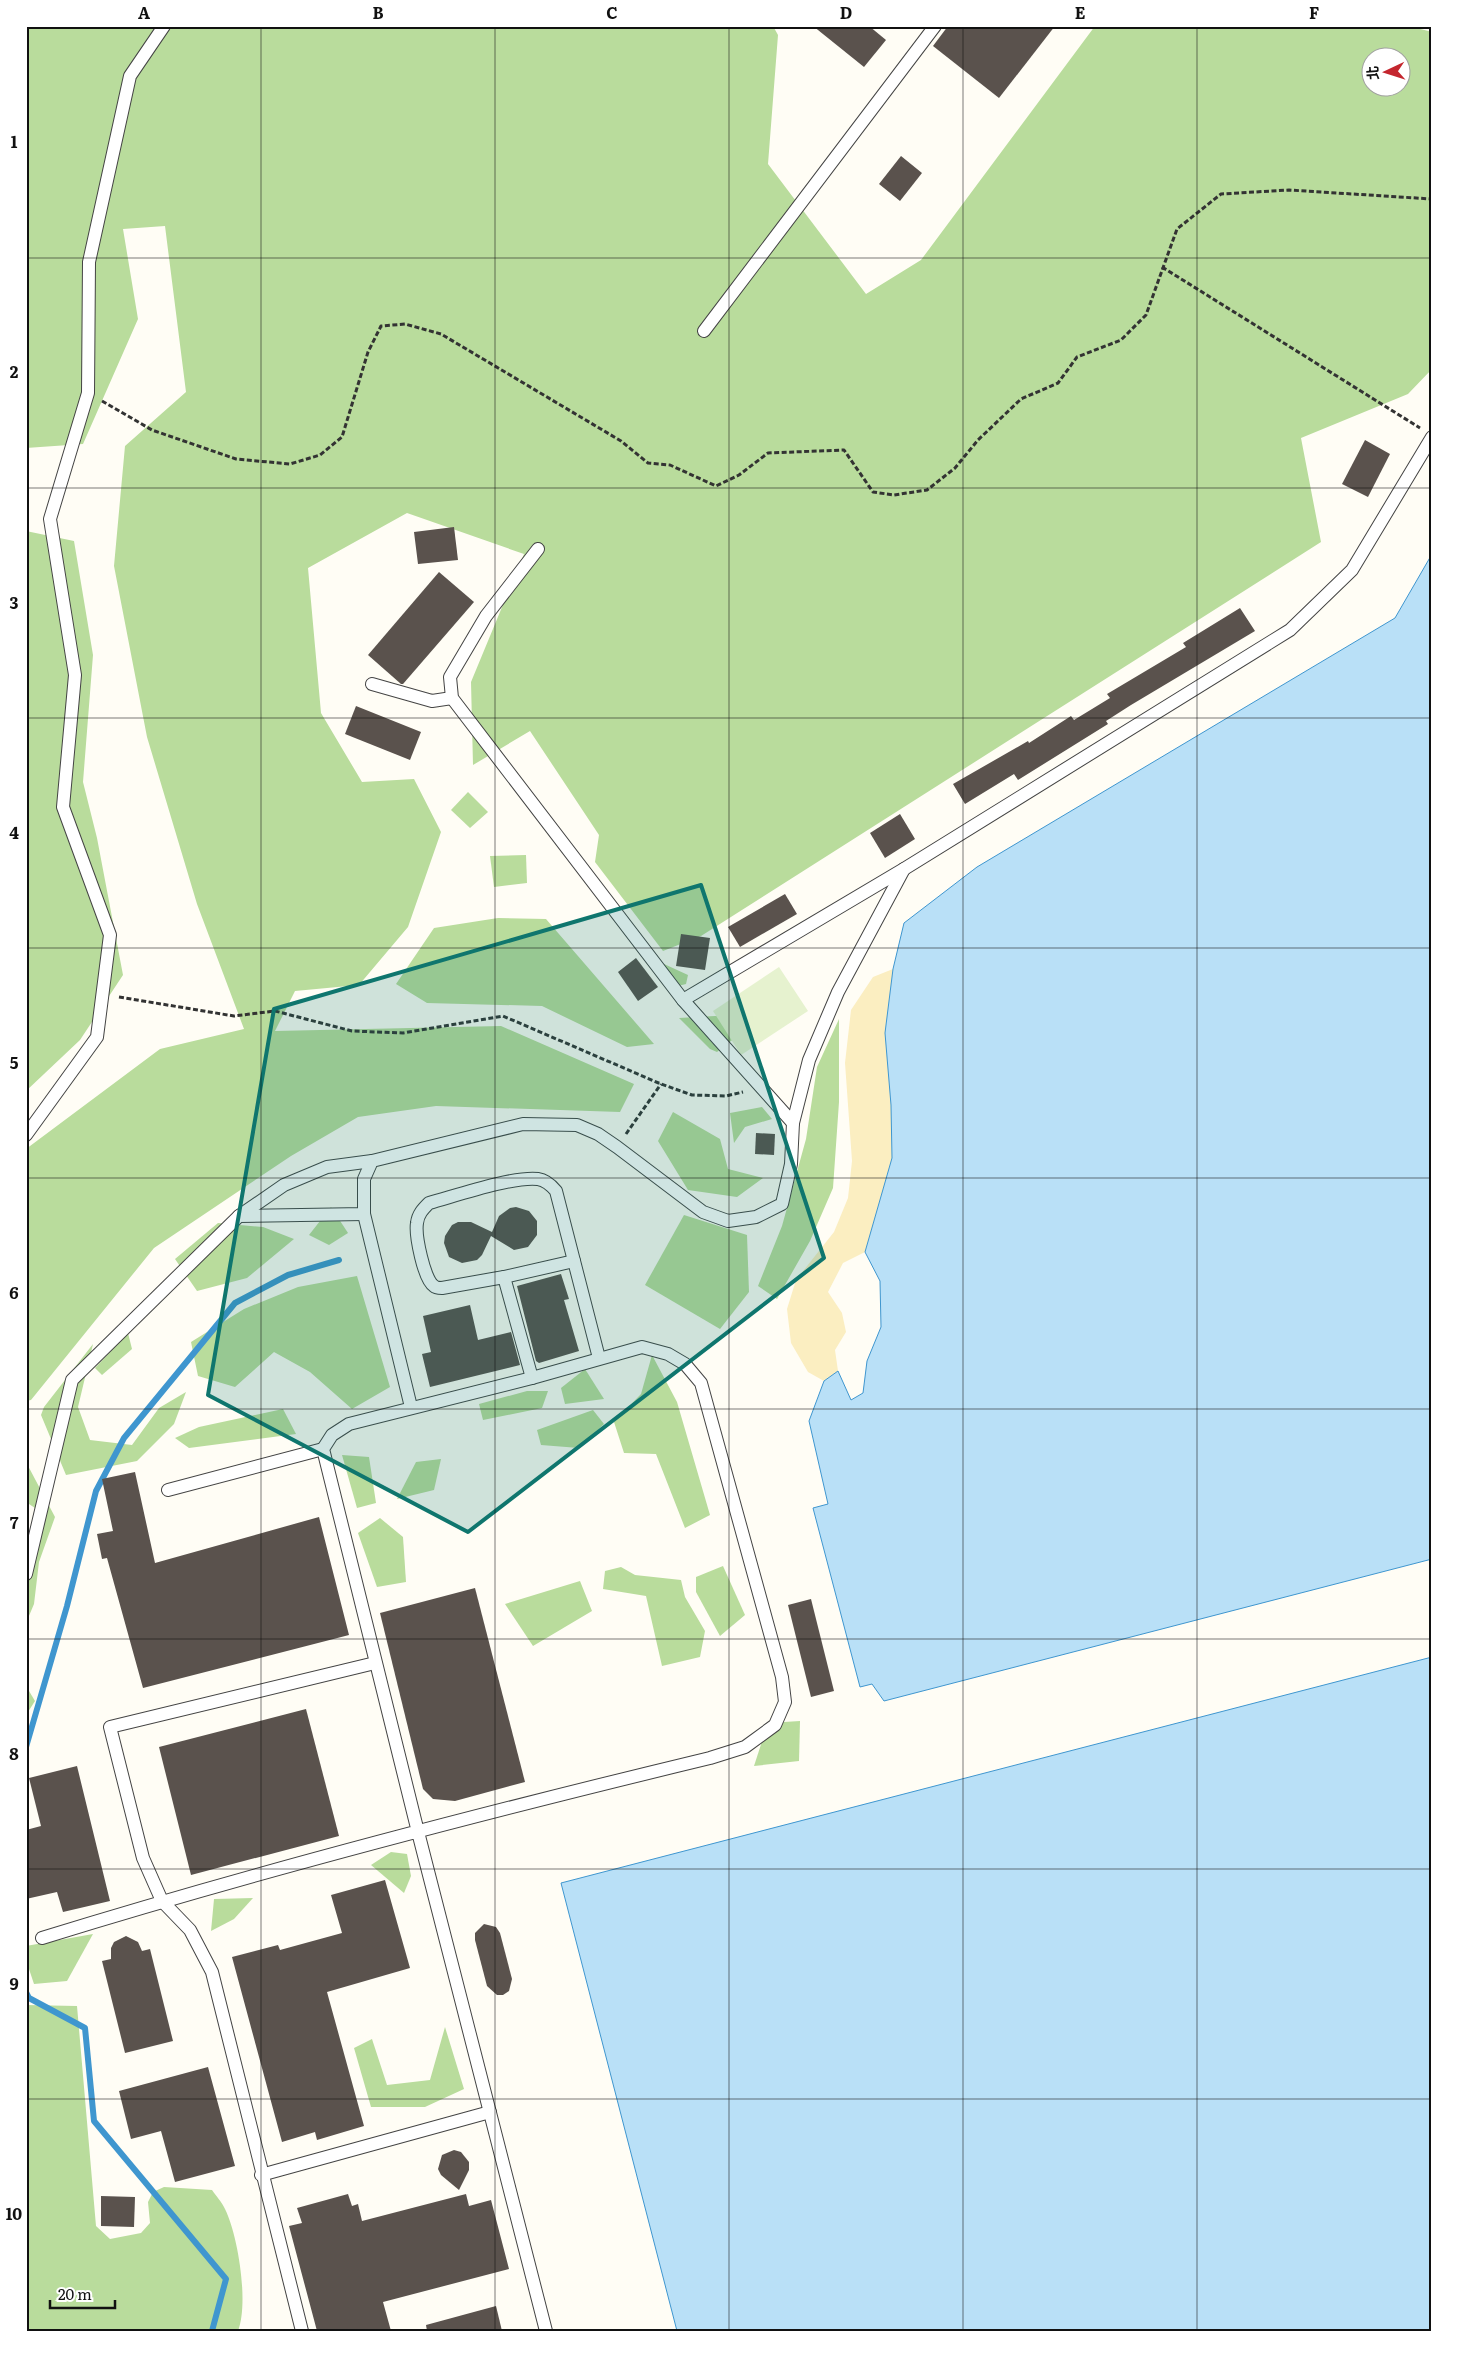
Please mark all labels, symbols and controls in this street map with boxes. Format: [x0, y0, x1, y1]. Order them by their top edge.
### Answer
text: A [138, 0, 150, 24]
text: B [372, 0, 384, 24]
text: C [606, 0, 618, 24]
text: D [840, 0, 852, 24]
text: E [1075, 0, 1086, 24]
text: F [1309, 0, 1319, 24]
north arrow [1360, 48, 1410, 98]
text: 北 [1362, 65, 1382, 81]
text: 1 [11, 129, 18, 153]
text: 2 [10, 359, 19, 383]
text: 3 [10, 590, 19, 614]
text: 4 [9, 820, 19, 844]
text: 5 [10, 1050, 19, 1074]
text: 6 [9, 1280, 19, 1304]
text: 7 [10, 1510, 19, 1534]
text: 8 [9, 1741, 19, 1765]
text: 9 [9, 1971, 19, 1995]
text: 10 [6, 2201, 22, 2225]
scale bar [50, 2277, 115, 2309]
text: 20 m [58, 2282, 92, 2305]

